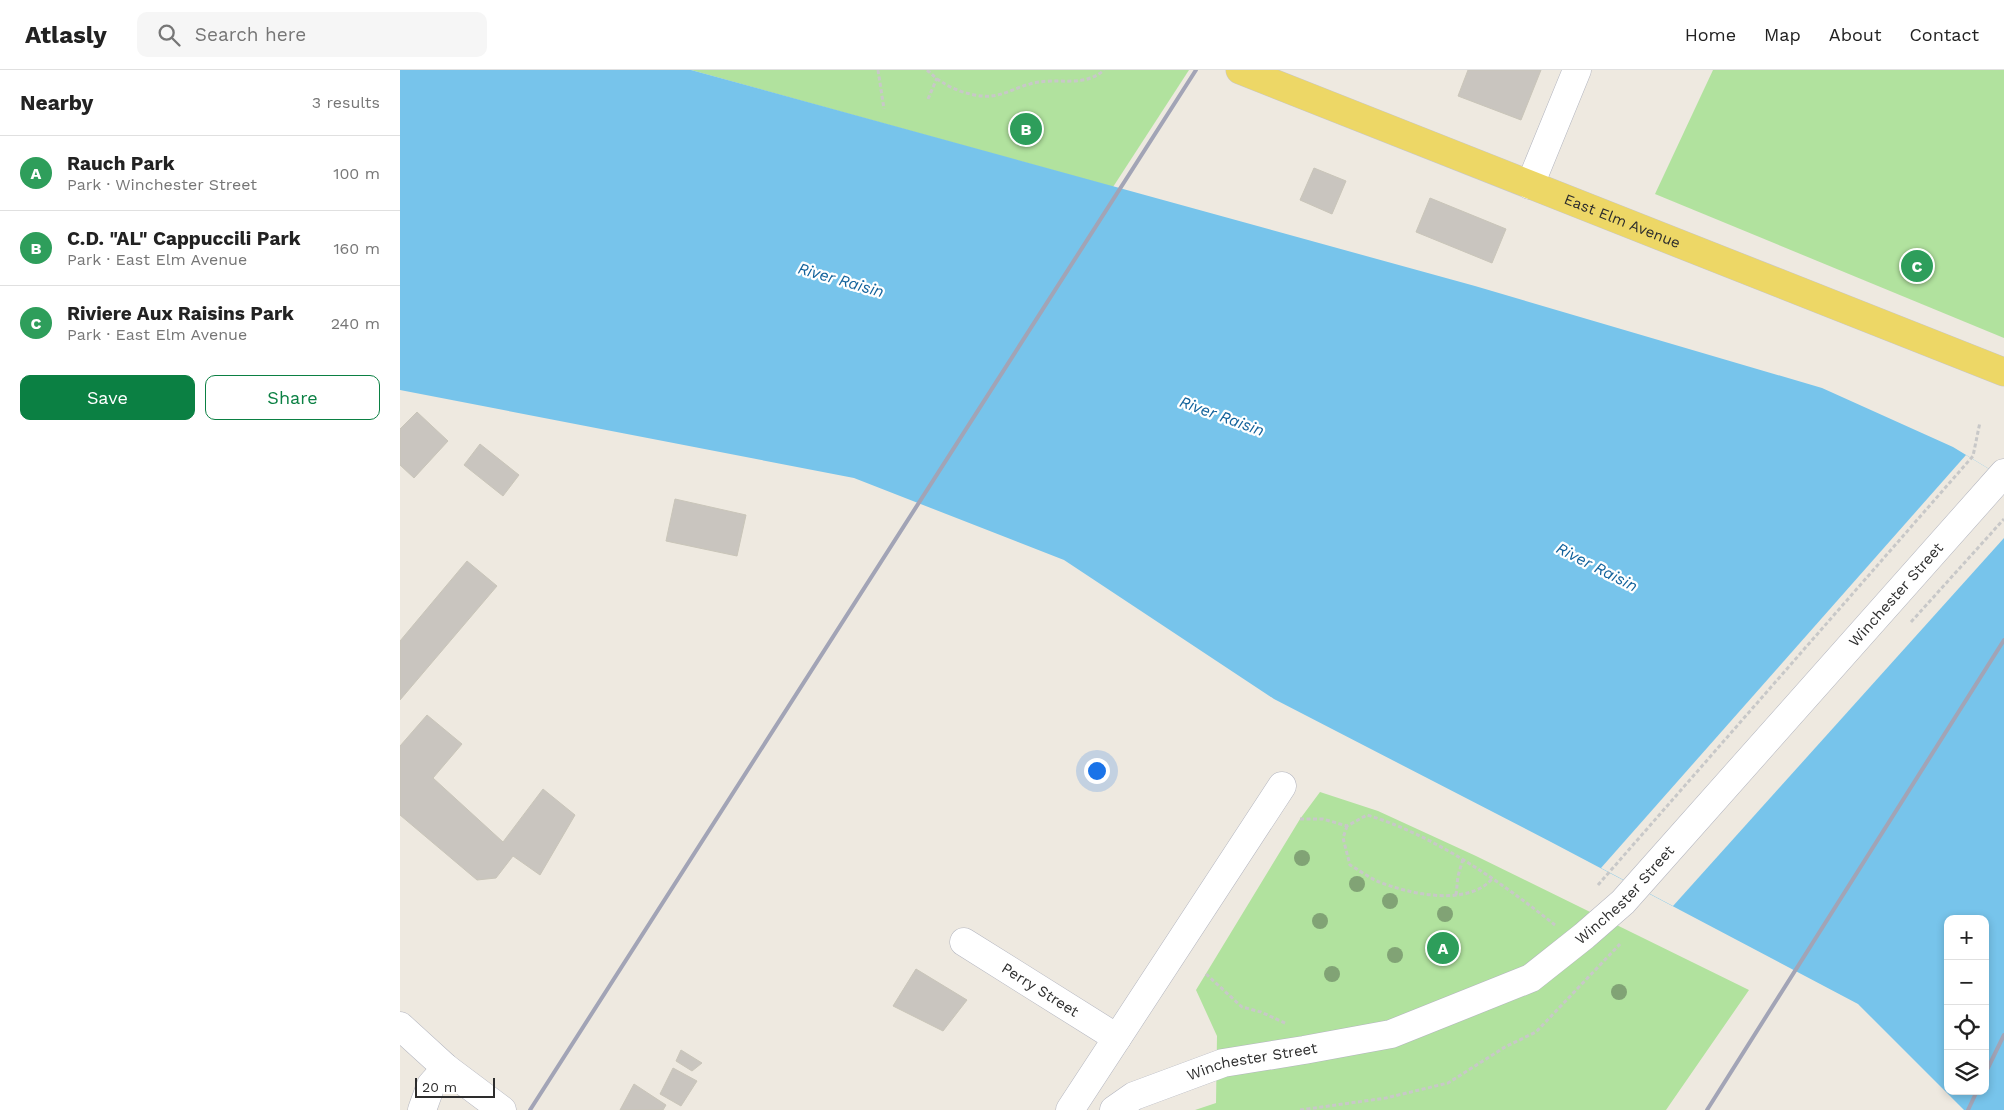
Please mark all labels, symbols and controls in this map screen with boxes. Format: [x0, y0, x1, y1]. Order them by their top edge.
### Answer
search box [137, 12, 487, 57]
text: Atlasly [25, 21, 107, 49]
icon: search [155, 21, 183, 49]
text: Search here [195, 23, 306, 46]
text: Home [1685, 24, 1736, 45]
text: Map [1764, 24, 1801, 45]
text: About [1829, 24, 1881, 45]
text: Contact [1909, 24, 1979, 45]
text: Nearby [20, 90, 93, 115]
text: 3 results [312, 93, 380, 112]
pin: B [1010, 110, 1042, 148]
text: Rauch Park [67, 152, 175, 175]
text: A [31, 164, 41, 183]
text: 100 m [333, 164, 380, 183]
text: Park · Winchester Street [67, 175, 257, 194]
street label: East Elm Avenue [1561, 190, 1683, 252]
text: C.D. "AL" Cappuccili Park [67, 227, 300, 250]
text: B [31, 239, 41, 258]
text: 160 m [333, 239, 380, 258]
pin: C [1901, 247, 1933, 285]
text: Park · East Elm Avenue [67, 250, 247, 269]
water label: River Raisin [796, 259, 886, 301]
text: Riviere Aux Raisins Park [67, 302, 294, 325]
text: C [31, 314, 41, 333]
text: 240 m [331, 314, 380, 333]
text: Park · East Elm Avenue [67, 325, 247, 344]
button: Save [20, 375, 195, 420]
button: Share [205, 375, 380, 420]
water label: River Raisin [1177, 392, 1267, 440]
water label: River Raisin [1553, 538, 1641, 596]
street label: Winchester Street [1845, 538, 1947, 650]
your location [1084, 758, 1110, 784]
street label: Winchester Street [1572, 841, 1678, 948]
map controls [1944, 915, 1989, 1095]
button: + [1944, 915, 1989, 960]
pin: A [1427, 929, 1459, 967]
street label: Perry Street [998, 959, 1083, 1021]
button: − [1944, 960, 1989, 1005]
button: locate [1944, 1005, 1989, 1050]
street label: Winchester Street [1184, 1039, 1319, 1085]
button: layers [1944, 1050, 1989, 1095]
scale bar [415, 1075, 495, 1098]
text: 20 m [422, 1079, 457, 1095]

